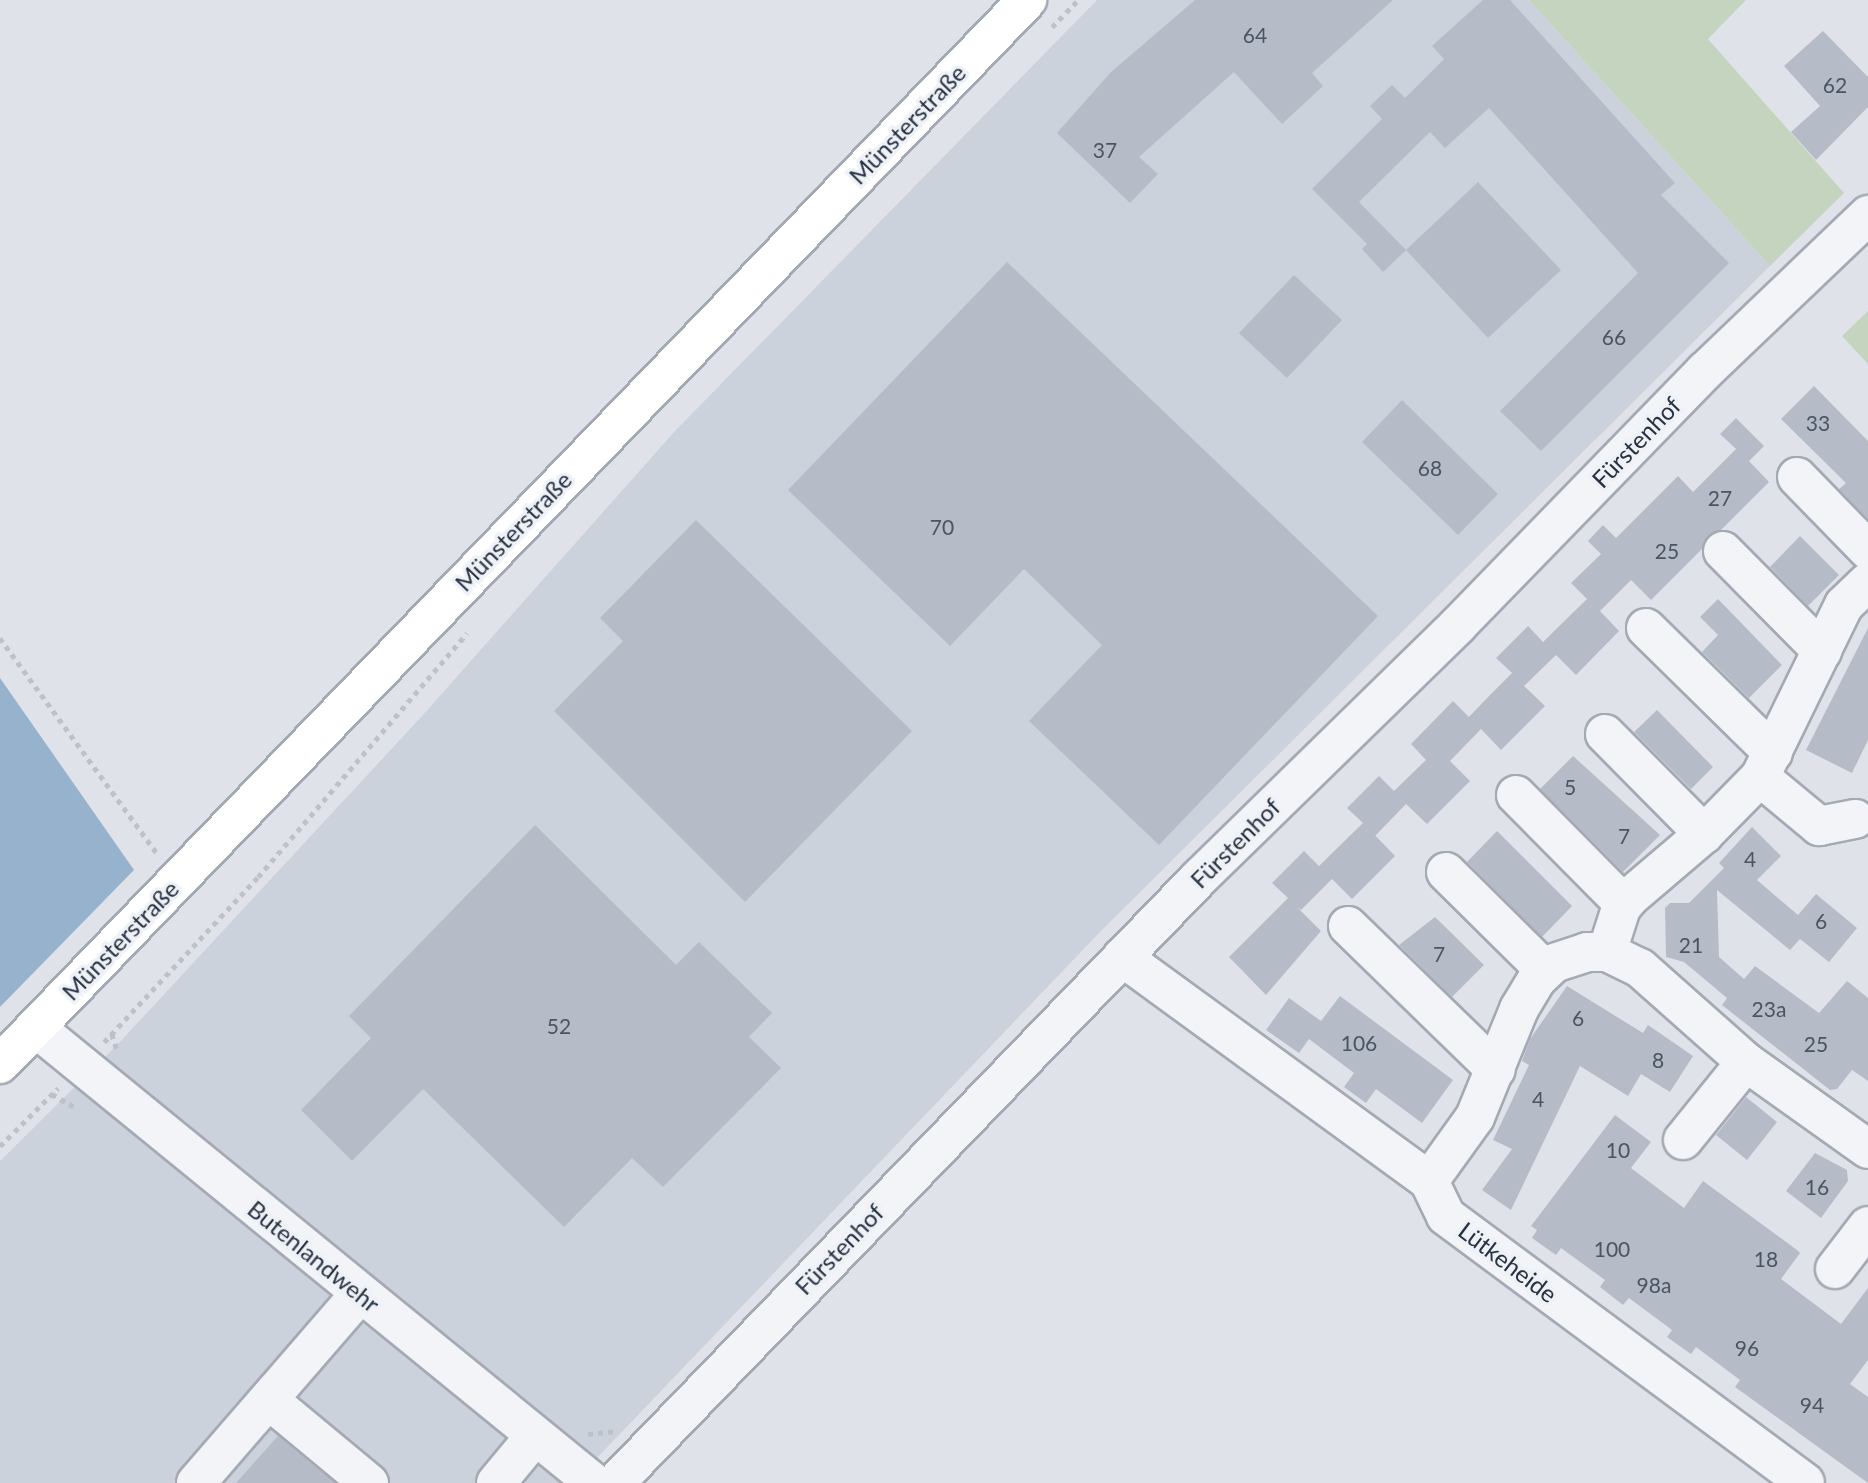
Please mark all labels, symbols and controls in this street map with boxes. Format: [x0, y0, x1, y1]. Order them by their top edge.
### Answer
house number: 64 [1243, 22, 1267, 48]
street label: Münsterstraße [843, 58, 971, 190]
house number: 62 [1823, 72, 1847, 98]
house number: 37 [1093, 137, 1117, 163]
house number: 66 [1602, 324, 1626, 350]
street label: Fürstenhof [1586, 391, 1686, 493]
house number: 33 [1806, 410, 1830, 436]
house number: 68 [1418, 455, 1442, 481]
street label: Münsterstraße [449, 465, 577, 597]
house number: 27 [1708, 485, 1732, 511]
house number: 70 [930, 514, 954, 540]
house number: 25 [1655, 538, 1679, 564]
house number: 5 [1564, 774, 1576, 800]
street label: Fürstenhof [1184, 792, 1286, 894]
house number: 7 [1618, 823, 1630, 849]
house number: 4 [1744, 846, 1756, 872]
street label: Münsterstraße [56, 874, 184, 1006]
house number: 6 [1815, 908, 1827, 934]
house number: 21 [1679, 932, 1703, 958]
house number: 7 [1433, 941, 1445, 967]
house number: 23a [1752, 996, 1786, 1022]
house number: 6 [1572, 1005, 1584, 1031]
house number: 52 [547, 1013, 571, 1039]
house number: 106 [1341, 1030, 1377, 1056]
house number: 25 [1804, 1031, 1828, 1057]
house number: 8 [1652, 1047, 1664, 1073]
house number: 4 [1532, 1086, 1544, 1112]
house number: 10 [1606, 1137, 1630, 1163]
house number: 16 [1805, 1174, 1829, 1200]
street label: Butenlandwehr [242, 1194, 386, 1318]
street label: Fürstenhof [789, 1198, 889, 1300]
street label: Lütkeheide [1453, 1216, 1563, 1308]
house number: 100 [1594, 1236, 1630, 1262]
house number: 18 [1754, 1246, 1778, 1272]
house number: 98a [1637, 1272, 1671, 1298]
house number: 96 [1735, 1335, 1759, 1361]
house number: 94 [1800, 1392, 1824, 1418]

